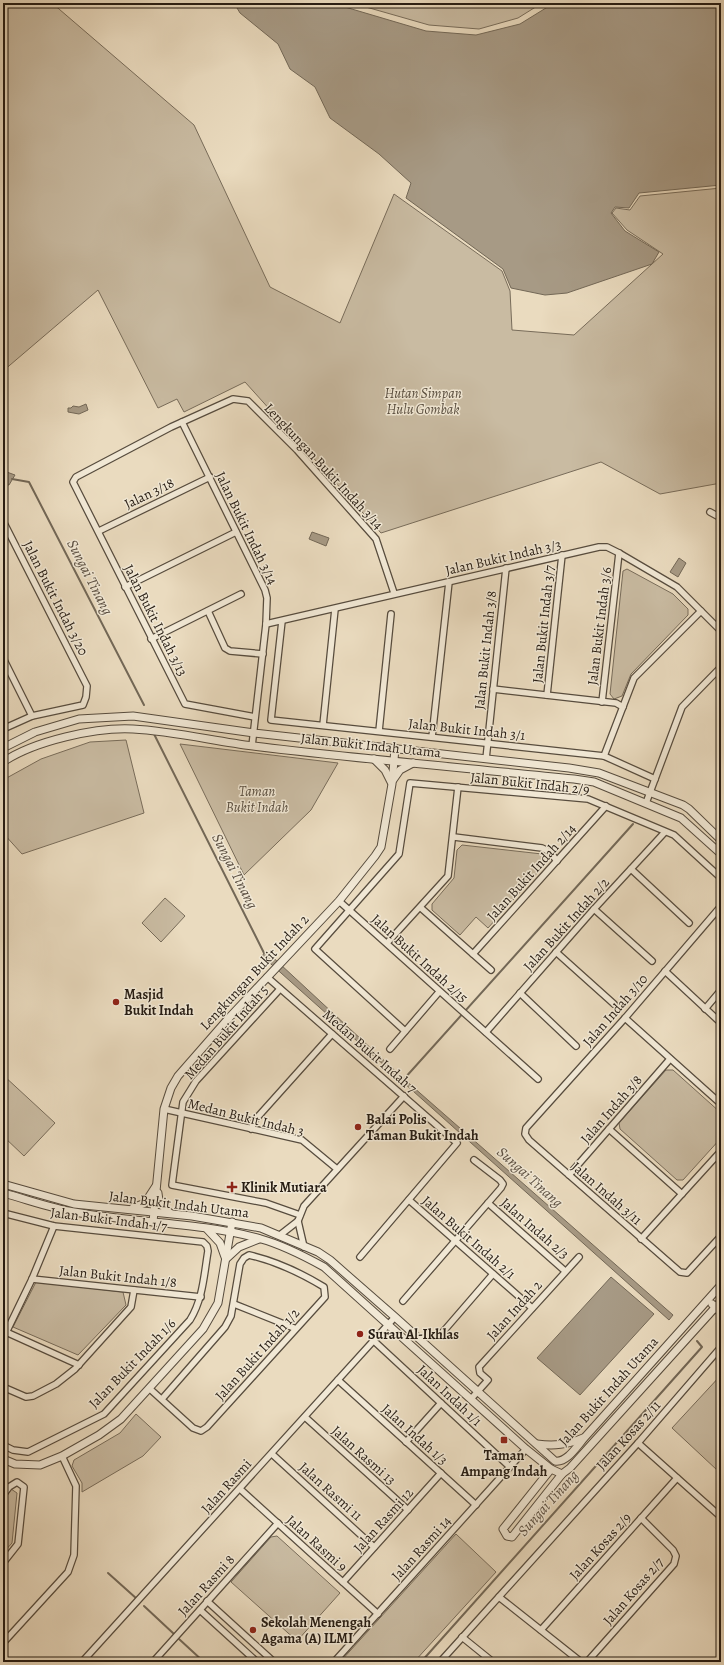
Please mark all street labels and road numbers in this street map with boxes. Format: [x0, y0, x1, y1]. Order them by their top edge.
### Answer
street label: Lengkungan Bukit Indah 3/14 [260, 399, 387, 534]
street label: Jalan Bukit Indah 3/14 [211, 468, 282, 588]
street label: Jalan 3/18 [121, 473, 177, 514]
street label: Jalan Bukit Indah 3/3 [443, 535, 563, 580]
street label: Jalan Bukit Indah 3/20 [18, 537, 93, 659]
street label: Jalan Bukit Indah 3/13 [119, 561, 192, 680]
street label: Jalan Bukit Indah 3/7 [528, 564, 559, 684]
street label: Jalan Bukit Indah 3/6 [583, 566, 616, 686]
street label: Jalan Bukit Indah 3/8 [470, 589, 501, 710]
street label: Jalan Bukit Indah 3/1 [408, 714, 527, 745]
street label: Jalan Bukit Indah Utama [300, 729, 443, 762]
street label: Jalan Bukit Indah 2/9 [469, 768, 591, 799]
street label: Jalan Bukit Indah 2/14 [483, 820, 580, 925]
street label: Jalan Bukit Indah 2/2 [519, 873, 614, 975]
street label: Lengkungan Bukit Indah 2 [196, 910, 313, 1034]
street label: Jalan Bukit Indah 2/15 [367, 910, 472, 1007]
street label: Jalan Indah 3/10 [578, 970, 652, 1051]
street label: Medan Bukit Indah 5 [180, 981, 273, 1084]
street label: Medan Bukit Indah 7 [318, 1005, 421, 1098]
street label: Jalan Indah 3/8 [576, 1071, 647, 1148]
street label: Medan Bukit Indah 3 [186, 1094, 306, 1141]
street label: Jalan Indah 3/11 [567, 1157, 646, 1230]
street label: Jalan Bukit Indah Utama [108, 1186, 251, 1223]
street label: Jalan Bukit Indah 2/1 [418, 1191, 520, 1283]
street label: Jalan Indah 2/3 [496, 1193, 573, 1264]
street label: Jalan Bukit Indah 1/7 [49, 1203, 168, 1236]
street label: Jalan Bukit Indah 1/8 [58, 1261, 178, 1292]
street label: Jalan Indah 2 [482, 1276, 547, 1344]
street label: Jalan Bukit Indah 1/2 [211, 1304, 304, 1405]
street label: Jalan Bukit Indah 1/6 [85, 1314, 180, 1412]
street label: Jalan Bukit Indah Utama [554, 1332, 663, 1450]
street label: Jalan Indah 1/1 [413, 1360, 486, 1430]
street label: Jalan Kosas 2/11 [592, 1396, 665, 1474]
street label: Jalan Indah 1/3 [377, 1399, 452, 1469]
street label: Jalan Rasmi 13 [327, 1421, 400, 1489]
street label: Jalan Rasmi [197, 1455, 256, 1518]
street label: Jalan Rasmi 11 [295, 1458, 367, 1525]
street label: Jalan Rasmi 12 [349, 1484, 418, 1557]
street label: Jalan Kosas 2/9 [565, 1509, 636, 1584]
street label: Jalan Rasmi 9 [282, 1511, 351, 1576]
street label: Jalan Rasmi 14 [387, 1512, 456, 1585]
street label: Jalan Rasmi 8 [174, 1550, 239, 1620]
street label: Jalan Kosas 2/7 [599, 1553, 668, 1629]

